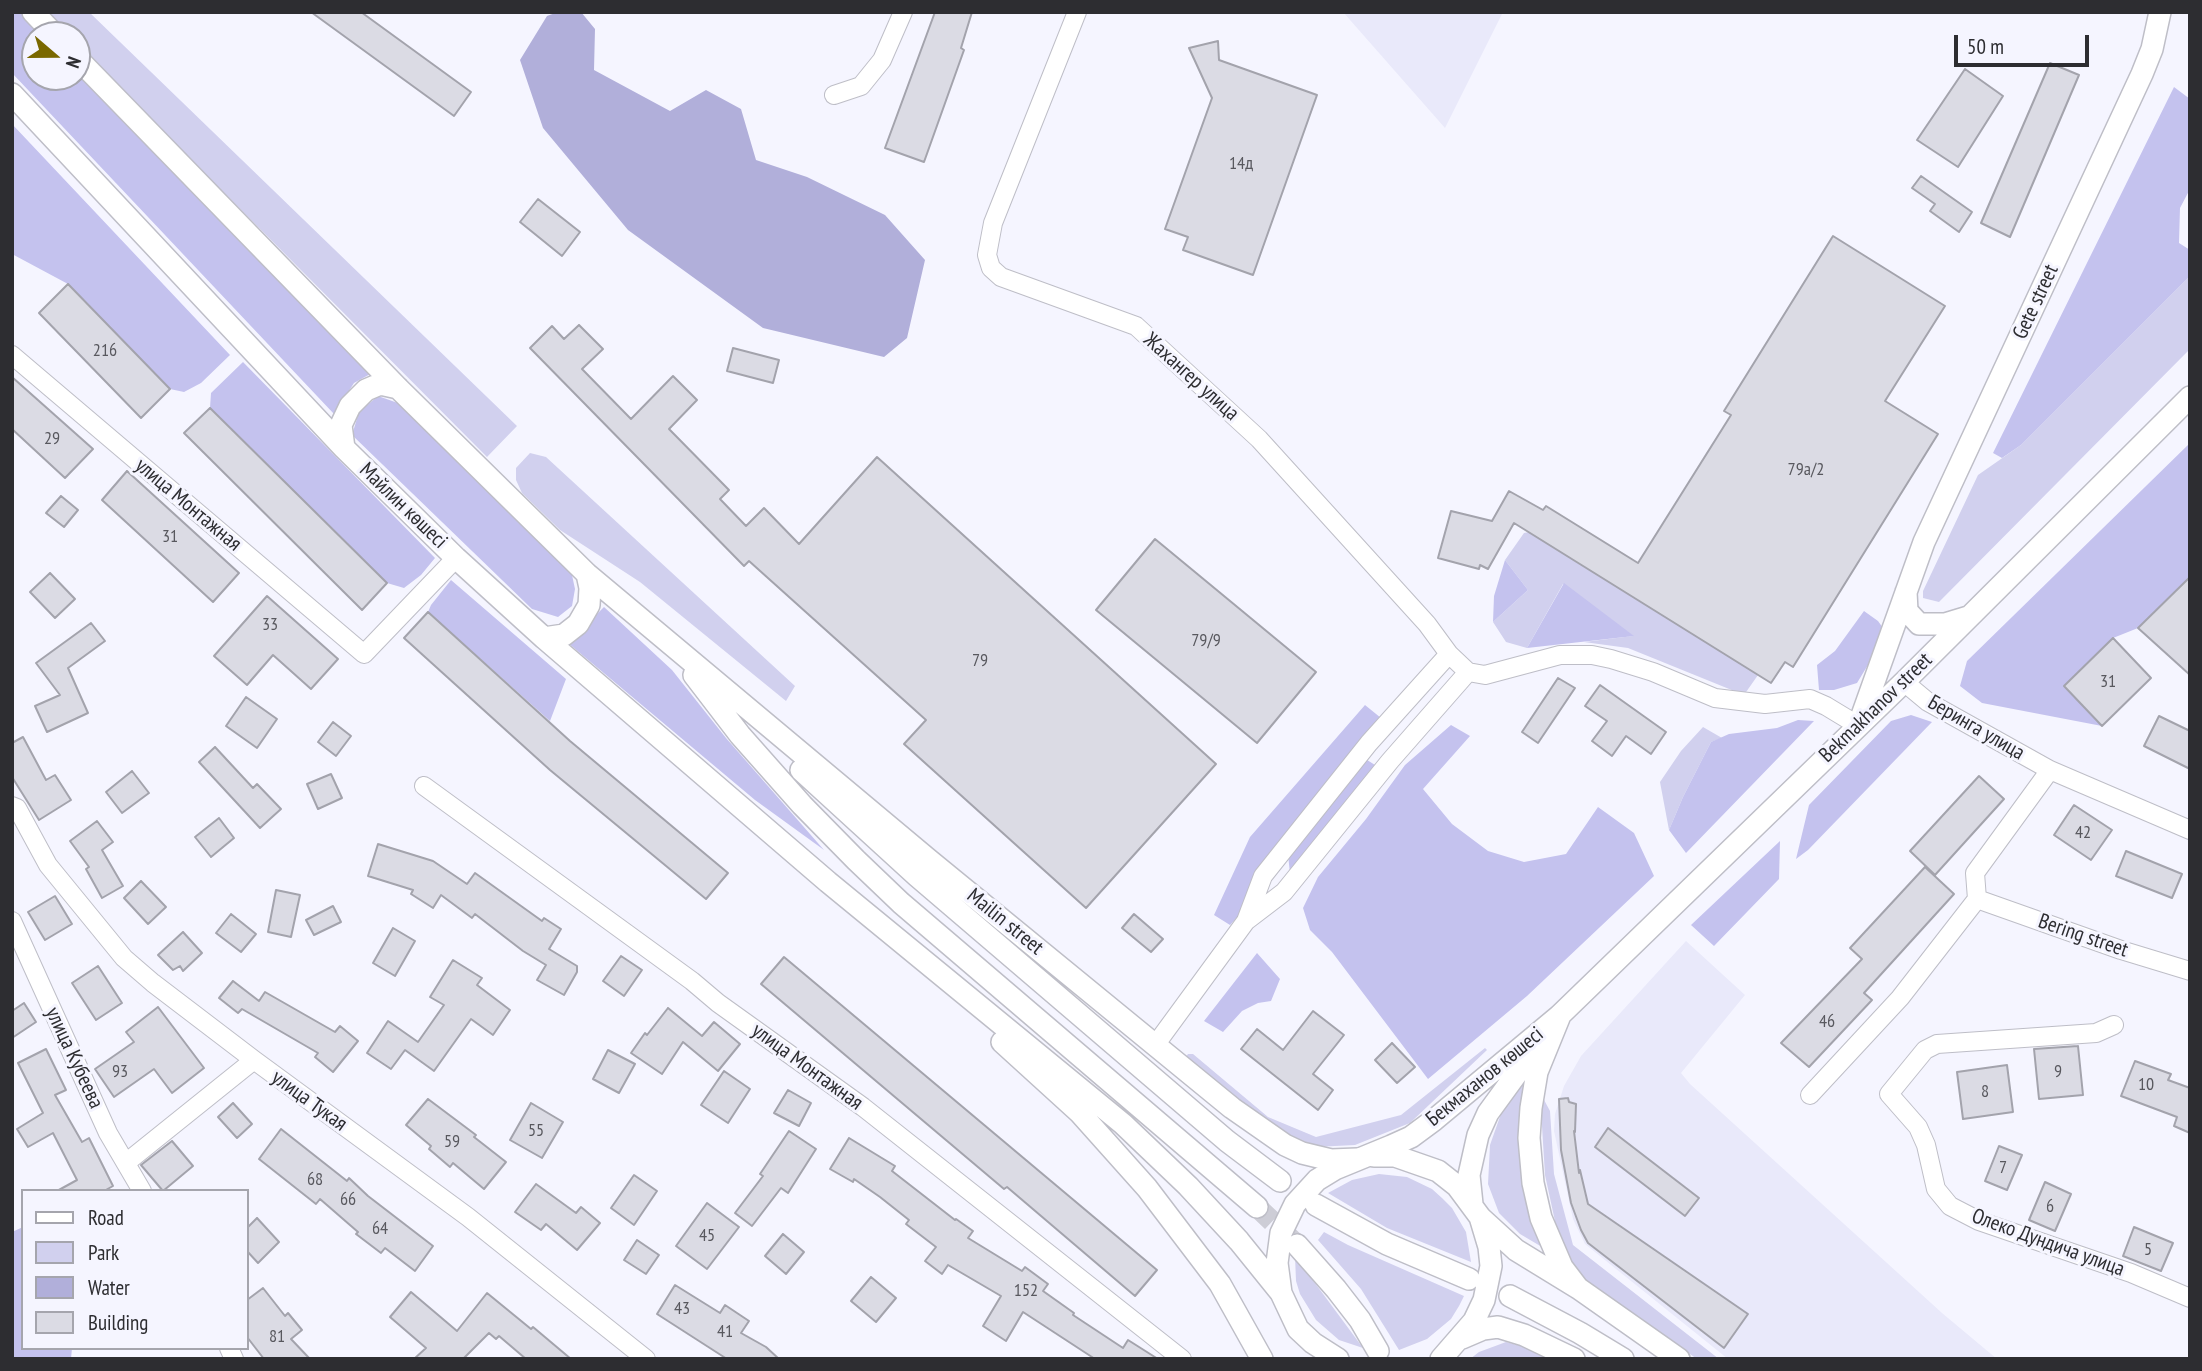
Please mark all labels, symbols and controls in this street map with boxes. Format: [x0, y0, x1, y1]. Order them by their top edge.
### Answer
north arrow [21, 21, 91, 91]
scale bar [1957, 21, 2092, 65]
text: 50 m [1967, 33, 2004, 60]
text: N [61, 54, 87, 71]
house number: 14д [1229, 153, 1253, 175]
street label: Gete street [2008, 261, 2064, 343]
street label: Жахангер улица [1138, 328, 1244, 426]
house number: 216 [93, 340, 117, 362]
house number: 29 [44, 428, 60, 450]
street label: улица Монтажная [130, 453, 246, 557]
street label: Майлин көшесі [354, 458, 452, 554]
house number: 79а/2 [1788, 459, 1824, 481]
house number: 31 [162, 526, 178, 548]
house number: 33 [262, 614, 278, 636]
house number: 79/9 [1191, 630, 1221, 652]
street label: Bekmakhanov street [1814, 648, 1938, 768]
house number: 79 [972, 650, 988, 672]
house number: 31 [2100, 671, 2116, 693]
street label: Беринга улица [1923, 690, 2029, 766]
house number: 42 [2075, 822, 2091, 844]
street label: Mailin street [962, 884, 1048, 960]
street label: Bering street [2035, 909, 2131, 963]
street label: улица Кубеева [40, 1003, 108, 1113]
house number: 46 [1819, 1011, 1835, 1033]
street label: улица Монтажная [747, 1018, 867, 1116]
street label: Бекмаханов көшесі [1421, 1022, 1549, 1132]
house number: 93 [112, 1061, 128, 1083]
house number: 9 [2054, 1061, 2062, 1083]
street label: улица Тукая [266, 1065, 352, 1137]
house number: 10 [2138, 1074, 2154, 1096]
house number: 8 [1981, 1081, 1989, 1103]
house number: 55 [528, 1120, 544, 1142]
house number: 59 [444, 1131, 460, 1153]
house number: 7 [1999, 1157, 2007, 1179]
house number: 68 [307, 1169, 323, 1191]
legend [21, 1189, 248, 1350]
house number: 66 [340, 1189, 356, 1211]
house number: 6 [2046, 1196, 2054, 1218]
text: Road [88, 1204, 124, 1231]
street label: Олеко Дундича улица [1968, 1204, 2128, 1282]
house number: 64 [372, 1218, 388, 1240]
house number: 45 [699, 1225, 715, 1247]
text: Park [88, 1239, 119, 1266]
house number: 5 [2144, 1239, 2152, 1261]
text: Water [88, 1274, 130, 1301]
house number: 152 [1014, 1280, 1038, 1302]
house number: 43 [674, 1298, 690, 1320]
text: Building [88, 1309, 148, 1336]
house number: 41 [717, 1321, 733, 1343]
house number: 81 [269, 1326, 285, 1348]

